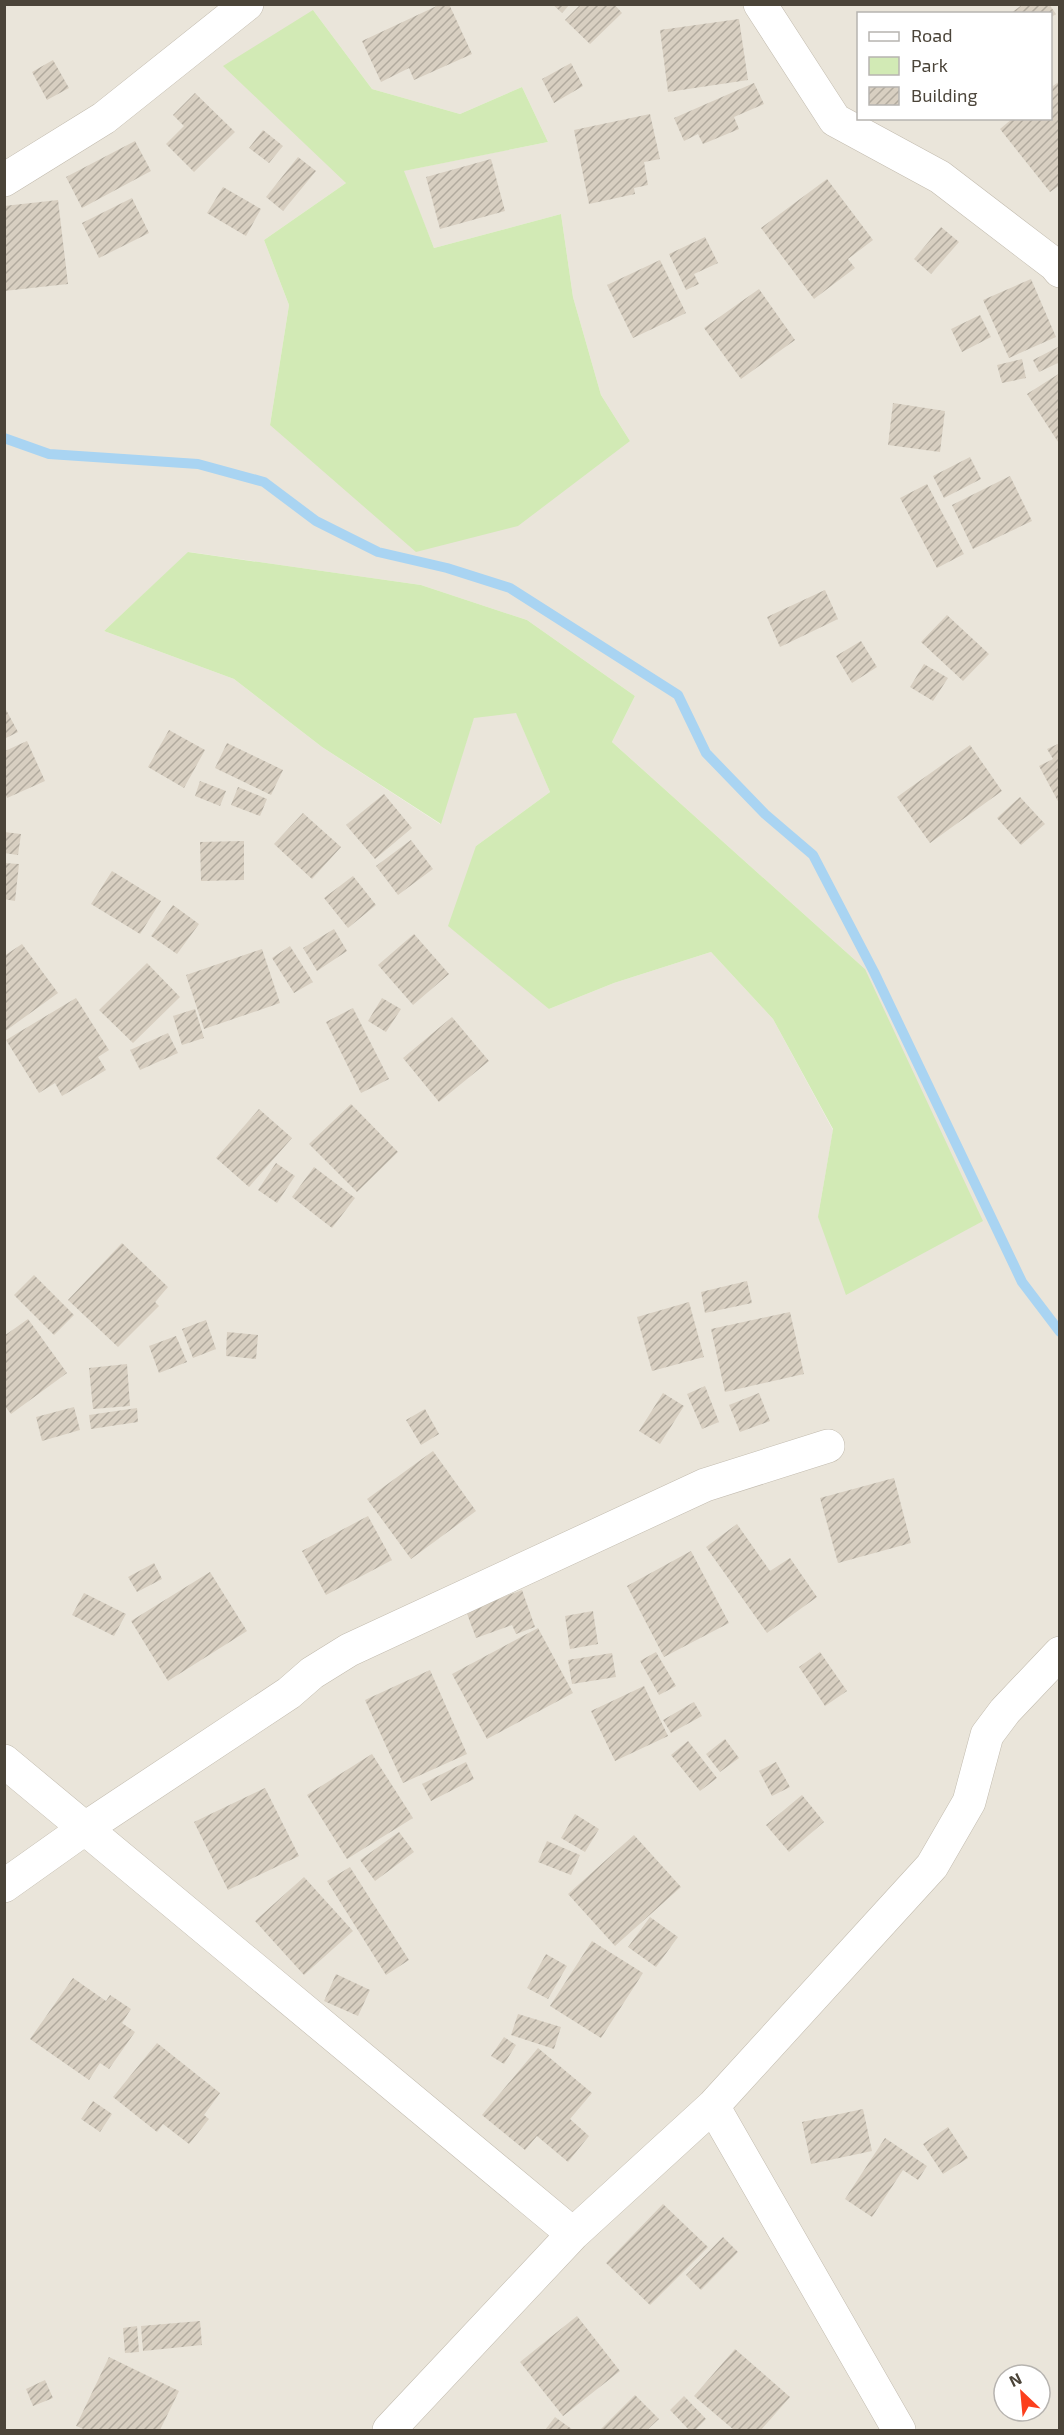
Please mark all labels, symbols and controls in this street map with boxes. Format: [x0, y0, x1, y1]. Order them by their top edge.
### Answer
legend [857, 12, 1052, 120]
text: Road [911, 24, 952, 46]
text: Park [911, 54, 948, 76]
text: Building [911, 84, 978, 106]
north arrow [992, 2363, 1052, 2423]
text: N [1006, 2368, 1025, 2390]

